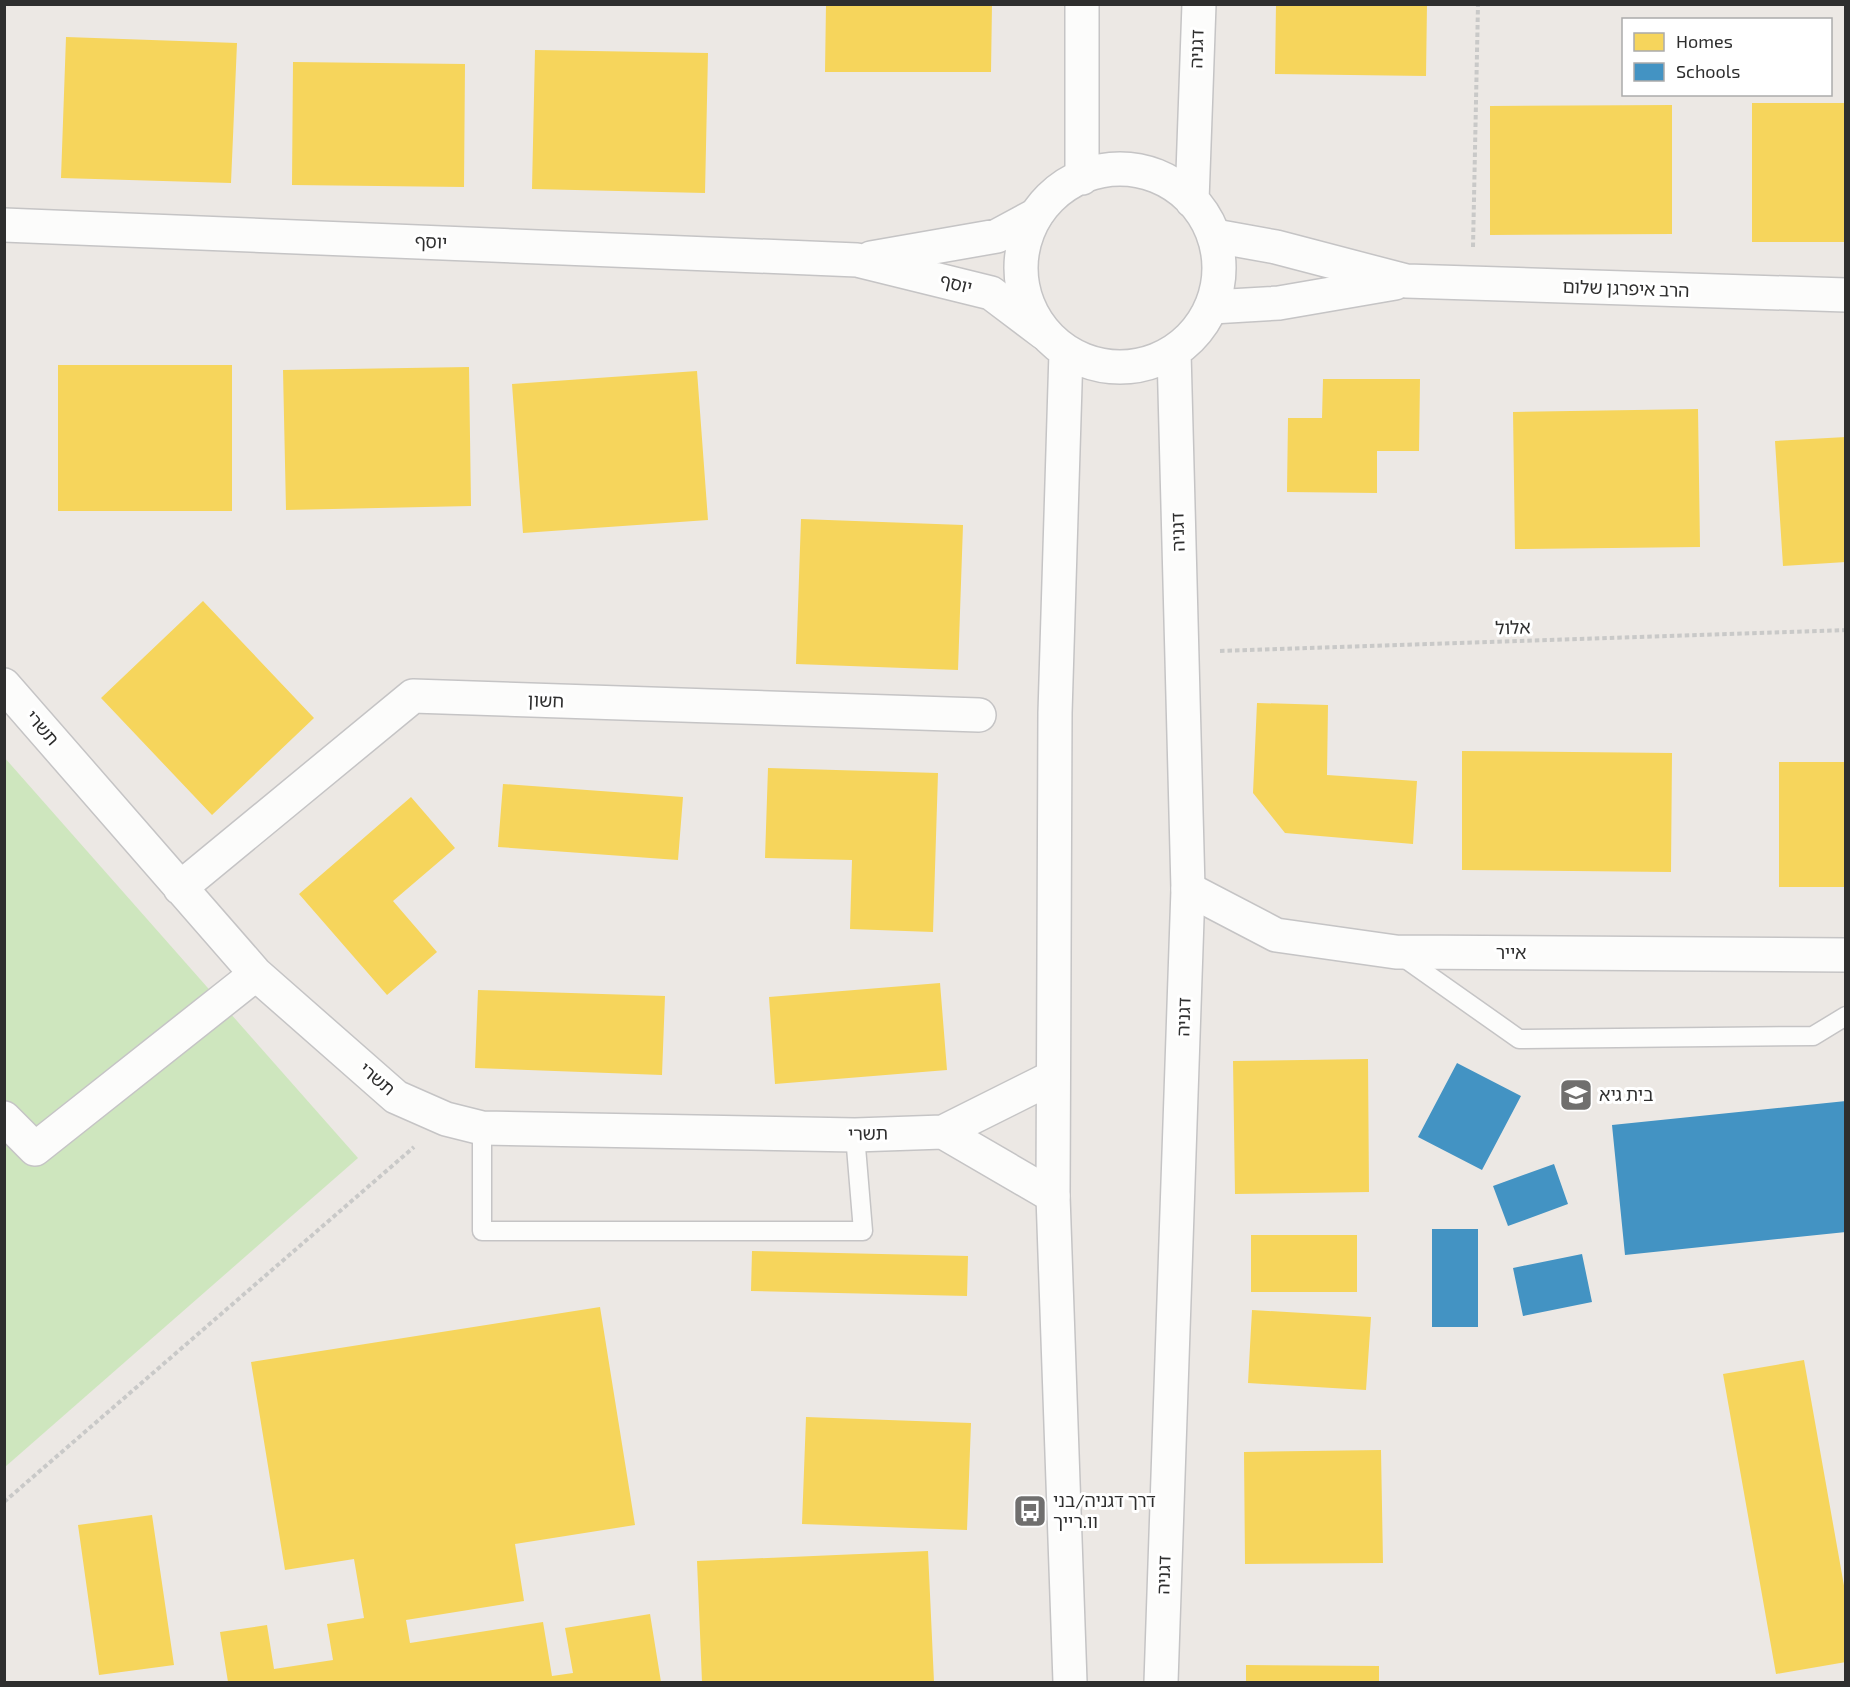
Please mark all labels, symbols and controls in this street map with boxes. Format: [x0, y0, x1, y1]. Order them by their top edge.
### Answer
legend [1622, 18, 1832, 96]
street label: דגניה [1184, 29, 1208, 69]
text: Homes [1676, 30, 1733, 52]
text: Schools [1676, 60, 1740, 82]
street label: יוסף [414, 229, 448, 253]
street label: יוסף [938, 268, 975, 298]
street label: הרב איפרגן שלום [1562, 275, 1690, 301]
street label: דגניה [1165, 512, 1189, 552]
street label: אלול [1495, 615, 1531, 639]
street label: חשון [527, 688, 565, 712]
street label: תשרי [21, 705, 64, 750]
street label: אייר [1496, 941, 1526, 963]
street label: דגניה [1171, 997, 1195, 1037]
street label: תשרי [355, 1057, 400, 1099]
school or university icon: בית גיא [1558, 1077, 1594, 1113]
place label: בית גיא [1599, 1083, 1653, 1105]
street label: תשרי [848, 1122, 888, 1144]
place label: דרך דגניה/בני וו.רייך [1053, 1489, 1156, 1532]
bus stop icon: דרך דגניה/בני וו.רייך [1012, 1493, 1048, 1529]
street label: דגניה [1151, 1555, 1175, 1595]

